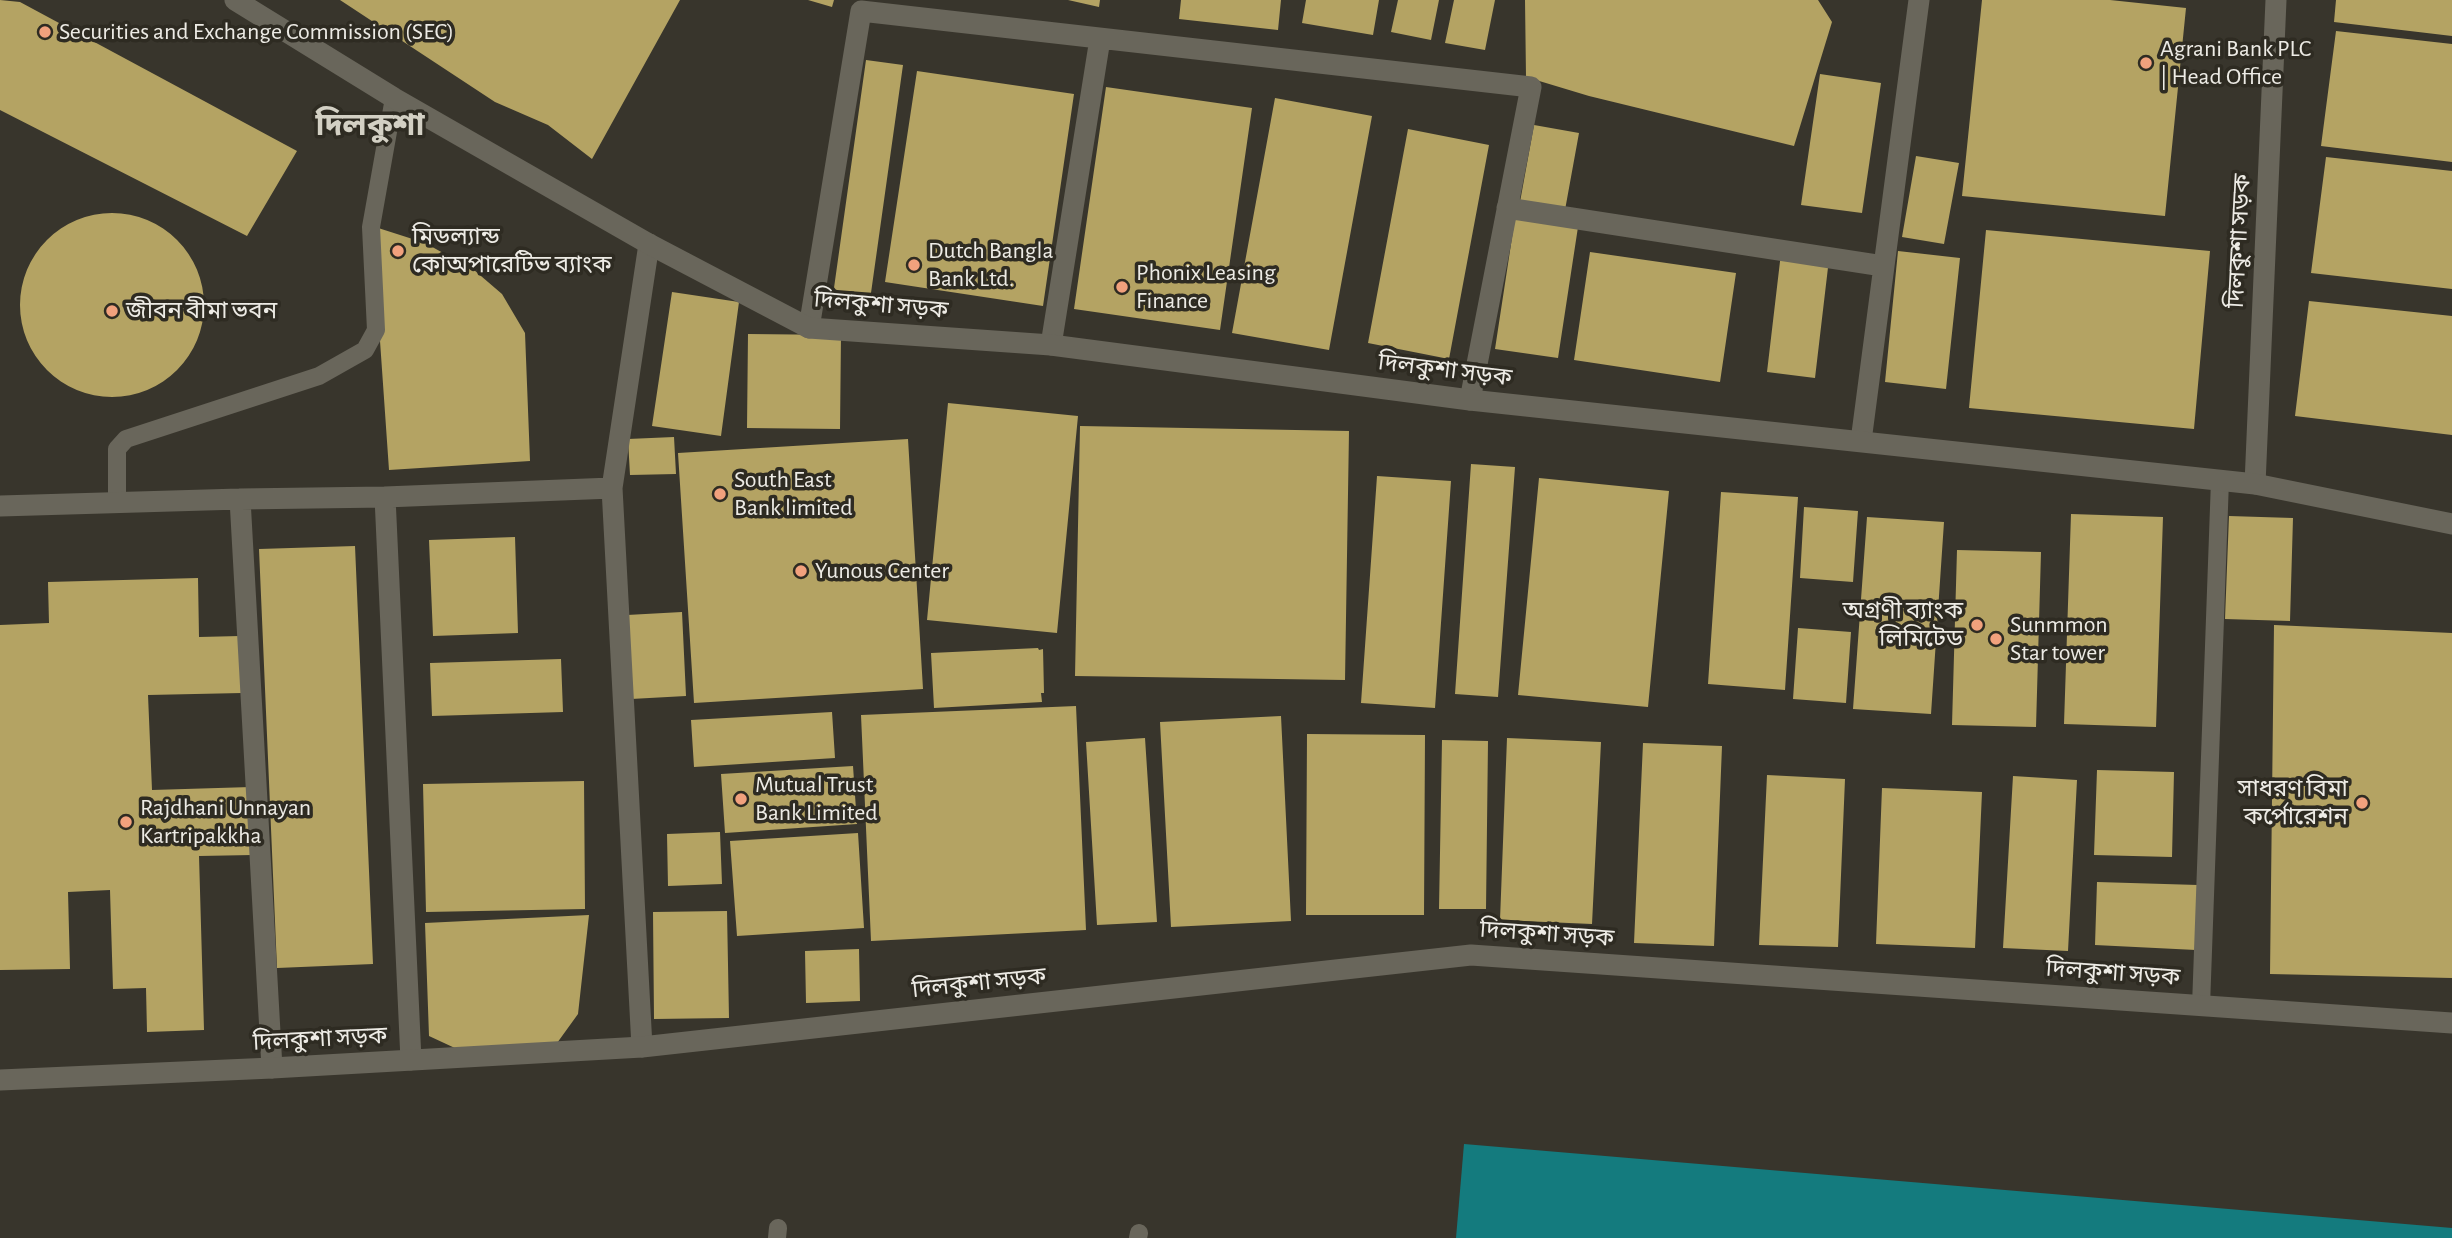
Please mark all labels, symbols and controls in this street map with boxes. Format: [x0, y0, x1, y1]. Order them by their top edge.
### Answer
place label: Securities and Exchange Commission (SEC) [59, 18, 454, 46]
marker: Securities and Exchange Commission (SEC) [37, 24, 53, 40]
place label: Agrani Bank PLC | Head Office [2160, 35, 2311, 91]
marker: Agrani Bank PLC | Head Office [2138, 55, 2154, 71]
district label: দিলকুশা [315, 106, 425, 144]
street label: দিলকুশা সড়ক [2221, 173, 2257, 309]
place label: মিডল্যান্ড কোঅপারেটিভ ব্যাংক [412, 223, 612, 279]
place label: Dutch Bangla Bank Ltd. [928, 237, 1054, 293]
marker: মিডল্যান্ড কোঅপারেটিভ ব্যাংক [390, 243, 406, 259]
marker: Dutch Bangla Bank Ltd. [906, 257, 922, 273]
place label: Phonix Leasing Finance [1136, 259, 1276, 315]
marker: Phonix Leasing Finance [1114, 279, 1130, 295]
street label: দিলকুশা সড়ক [813, 285, 949, 325]
place label: জীবন বীমা ভবন [126, 297, 277, 325]
marker: জীবন বীমা ভবন [104, 303, 120, 319]
street label: দিলকুশা সড়ক [1376, 348, 1514, 392]
place label: South East Bank limited [734, 466, 853, 522]
marker: South East Bank limited [712, 486, 728, 502]
place label: Yunous Center [815, 557, 949, 585]
marker: Yunous Center [793, 563, 809, 579]
place label: অগ্রণী ব্যাংক লিমিটেড [1843, 597, 1963, 653]
place label: Sunmmon Star tower [2010, 611, 2108, 667]
marker: অগ্রণী ব্যাংক লিমিটেড [1969, 617, 1985, 633]
marker: Sunmmon Star tower [1988, 631, 2004, 647]
place label: Mutual Trust Bank Limited [755, 771, 878, 827]
place label: সাধরণ বিমা কর্পোরেশন [2237, 775, 2348, 831]
marker: Mutual Trust Bank Limited [733, 791, 749, 807]
place label: Rajdhani Unnayan Kartripakkha [140, 794, 311, 850]
marker: সাধরণ বিমা কর্পোরেশন [2354, 795, 2370, 811]
marker: Rajdhani Unnayan Kartripakkha [118, 814, 134, 830]
street label: দিলকুশা সড়ক [1479, 915, 1615, 953]
street label: দিলকুশা সড়ক [2045, 954, 2181, 992]
street label: দিলকুশা সড়ক [911, 962, 1047, 1004]
street label: দিলকুশা সড়ক [252, 1021, 388, 1057]

